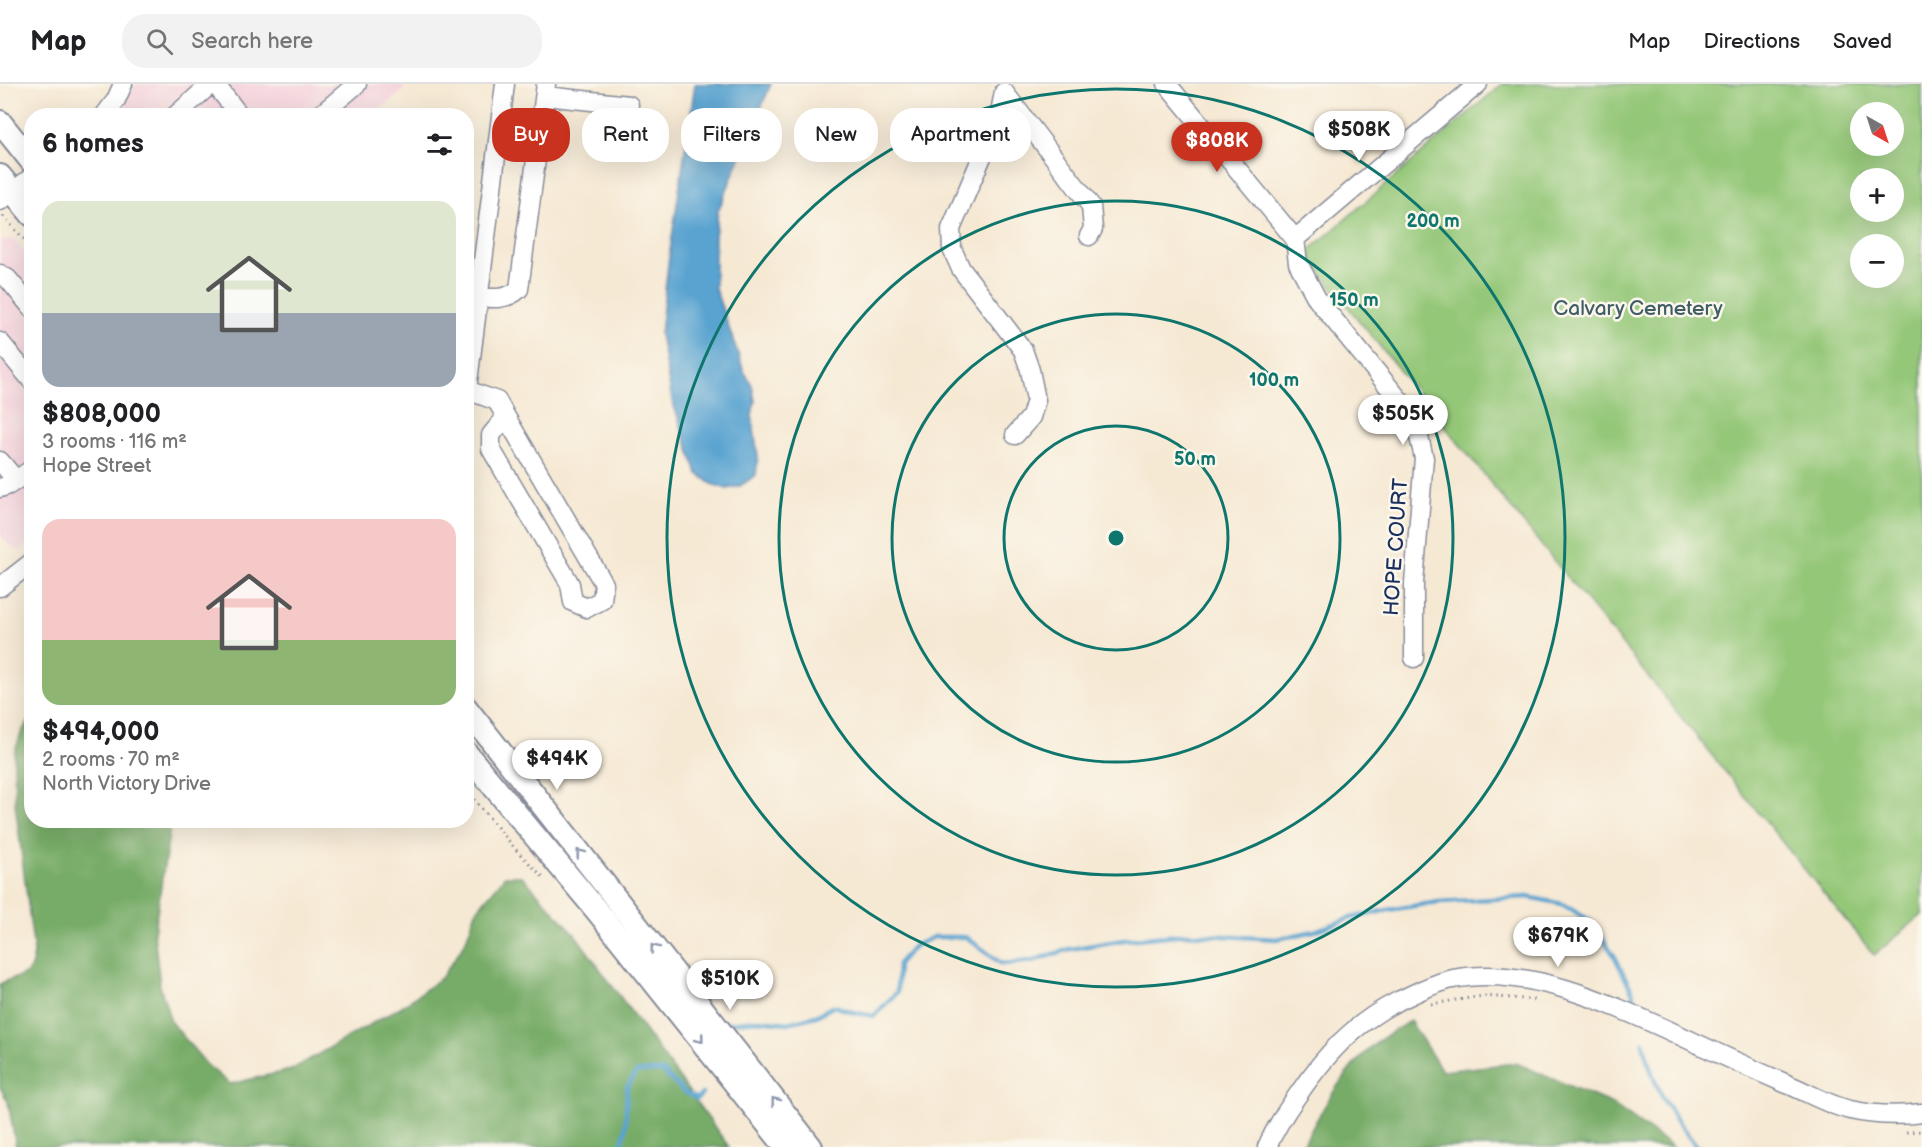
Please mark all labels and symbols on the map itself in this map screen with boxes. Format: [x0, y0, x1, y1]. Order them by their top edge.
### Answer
north arrow [1850, 102, 1904, 156]
pin: $508K [1317, 111, 1401, 162]
pin: $808K [1175, 122, 1259, 173]
text: 200 m [1406, 211, 1460, 232]
text: 150 m [1329, 290, 1379, 311]
park label: Calvary Cemetery [1553, 296, 1723, 321]
text: 100 m [1249, 370, 1299, 391]
pin: $505K [1361, 395, 1445, 446]
text: 50 m [1174, 449, 1216, 470]
street label: HOPE COURT [1379, 477, 1413, 617]
centre of rings [1106, 528, 1126, 548]
pin: $494K [515, 740, 599, 791]
one-way arrow [577, 849, 588, 860]
pin: $679K [1516, 917, 1600, 968]
one-way arrow [651, 944, 662, 955]
pin: $510K [688, 960, 772, 1011]
one-way arrow [692, 1033, 703, 1044]
one-way arrow [772, 1097, 783, 1108]

